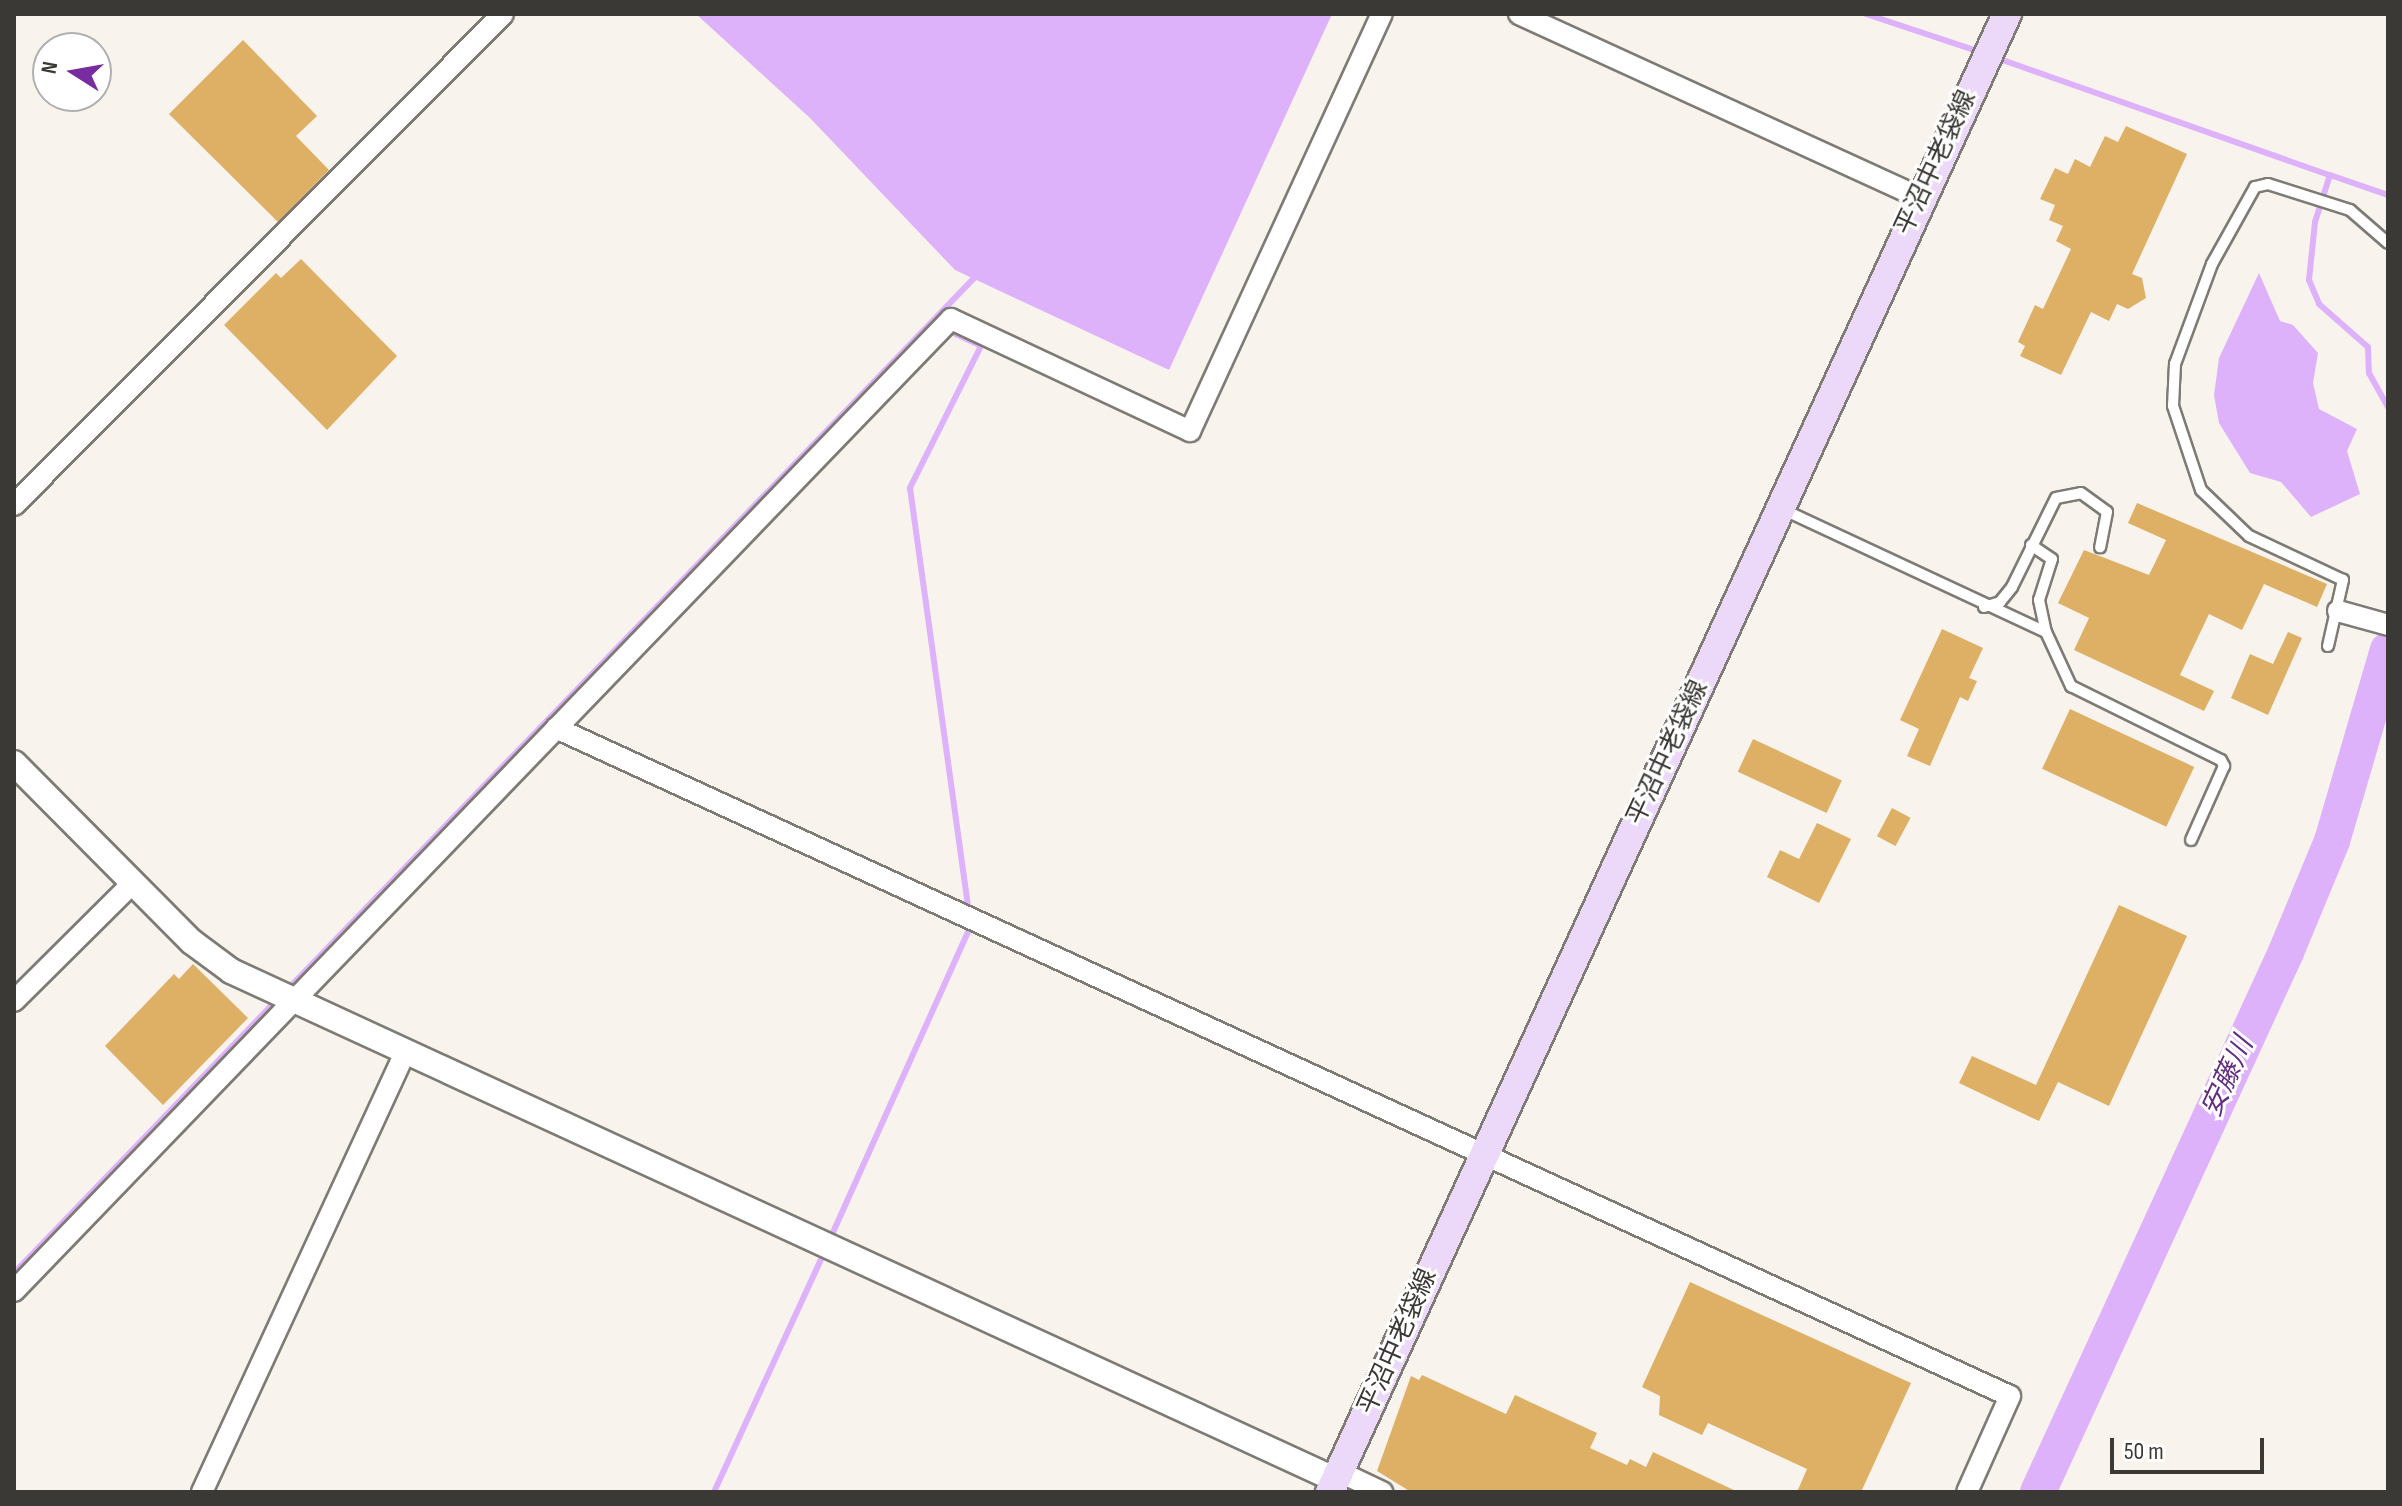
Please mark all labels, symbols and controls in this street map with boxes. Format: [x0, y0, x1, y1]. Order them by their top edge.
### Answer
north arrow [32, 32, 112, 112]
text: N [36, 59, 64, 76]
street label: 平沼中老袋線 [1889, 86, 1983, 240]
street label: 平沼中老袋線 [1621, 676, 1715, 830]
water label: 安藤川 [2195, 1032, 2261, 1122]
street label: 平沼中老袋線 [1352, 1264, 1444, 1420]
scale bar [2114, 1422, 2268, 1472]
text: 50 m [2124, 1437, 2164, 1466]

